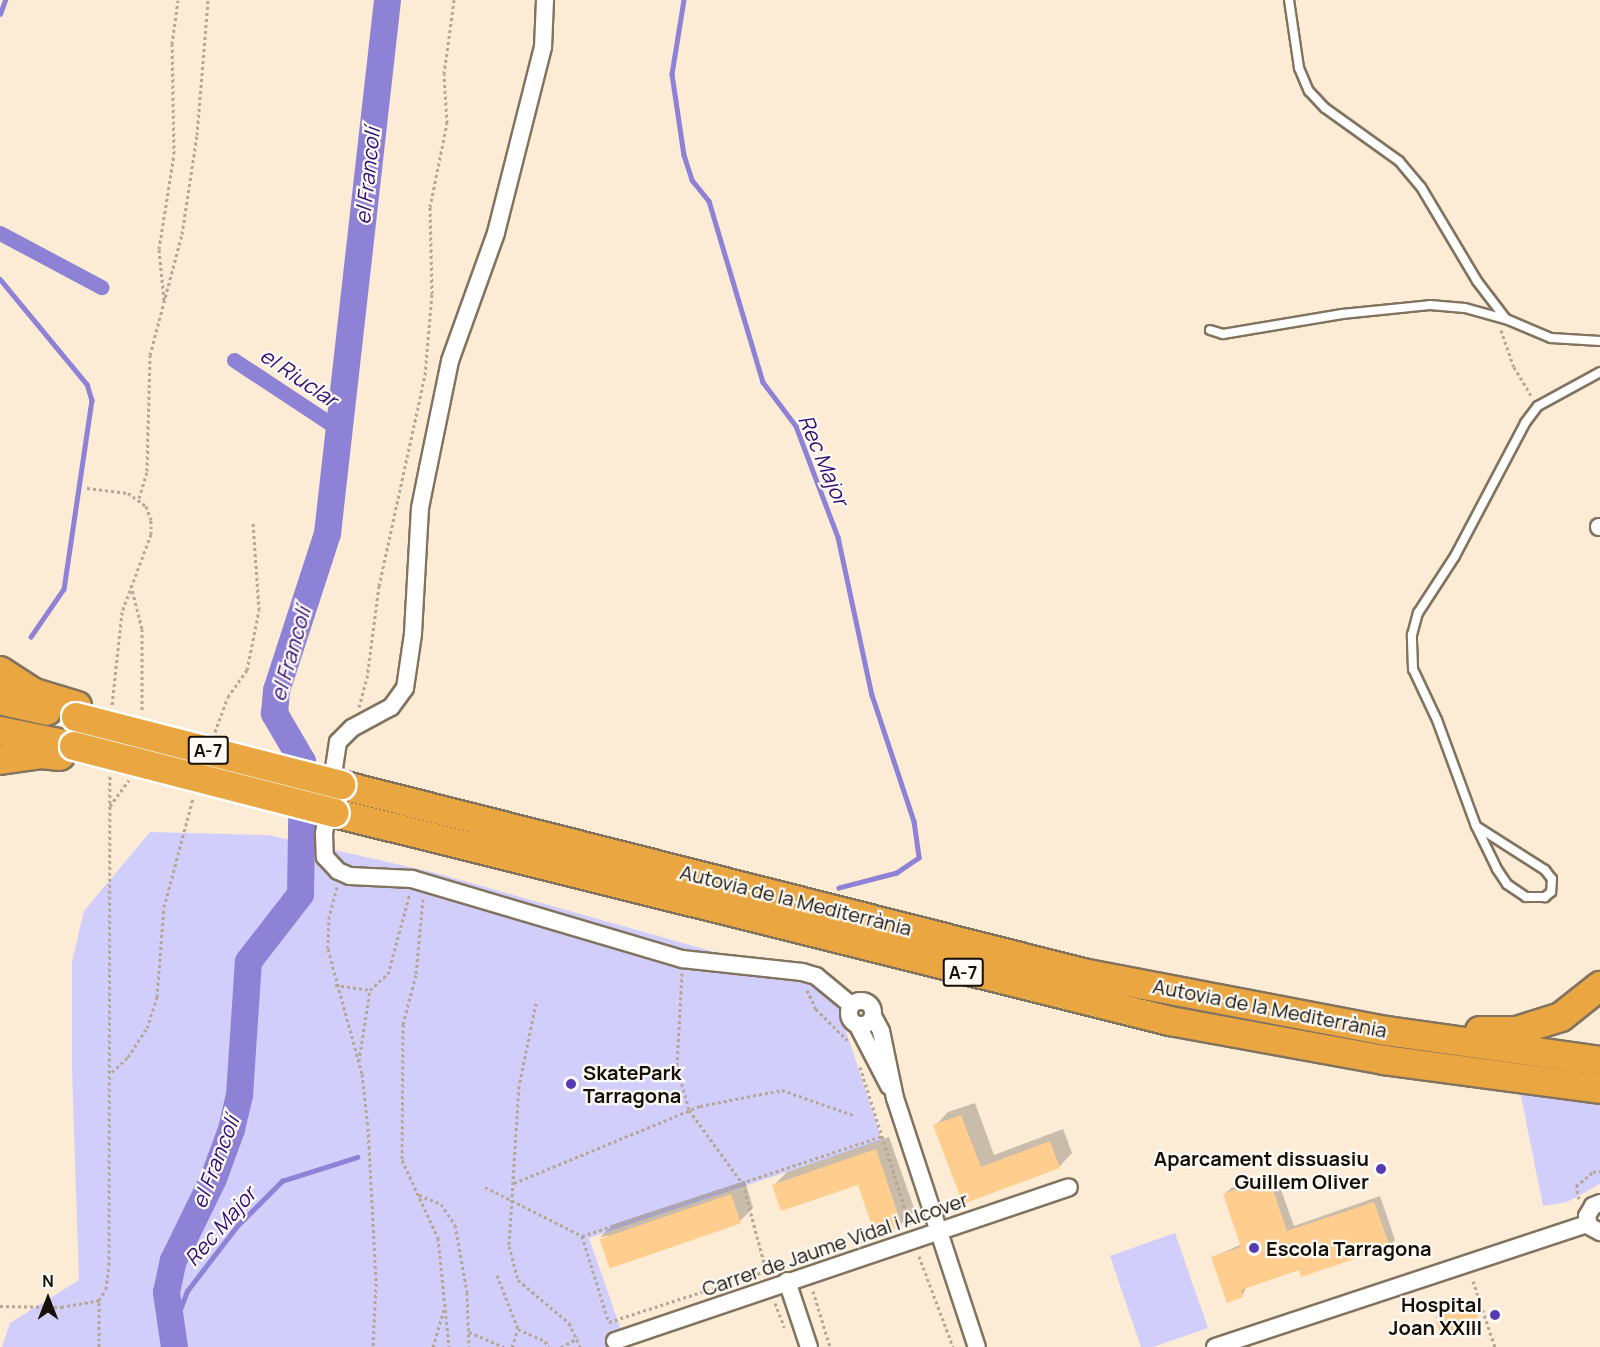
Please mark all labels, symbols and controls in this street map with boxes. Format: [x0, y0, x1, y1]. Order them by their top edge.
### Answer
water label: el Francolí [349, 127, 385, 225]
water label: el Riuclar [256, 342, 342, 412]
water label: Rec Major [794, 411, 854, 509]
water label: el Francolí [265, 604, 315, 704]
road number: A-7 [187, 735, 229, 765]
street label: Autovia de la Mediterrània [678, 860, 914, 940]
road number: A-7 [942, 957, 984, 987]
street label: Autovia de la Mediterrània [1151, 974, 1389, 1042]
place label: SkatePark Tarragona [583, 1060, 681, 1107]
marker: SkatePark Tarragona [564, 1077, 578, 1091]
water label: el Francolí [186, 1112, 244, 1212]
place label: Aparcament dissuasiu Guillem Oliver [1154, 1146, 1369, 1193]
marker: Aparcament dissuasiu Guillem Oliver [1374, 1162, 1388, 1176]
water label: Rec Major [179, 1182, 261, 1270]
street label: Carrer de Jaume Vidal i Alcover [699, 1187, 971, 1301]
place label: Escola Tarragona [1266, 1236, 1431, 1260]
marker: Escola Tarragona [1247, 1241, 1261, 1255]
north arrow [18, 1269, 78, 1329]
text: N [42, 1270, 54, 1292]
place label: Hospital Joan XXIII [1389, 1292, 1482, 1339]
marker: Hospital Joan XXIII [1486, 1306, 1504, 1324]

